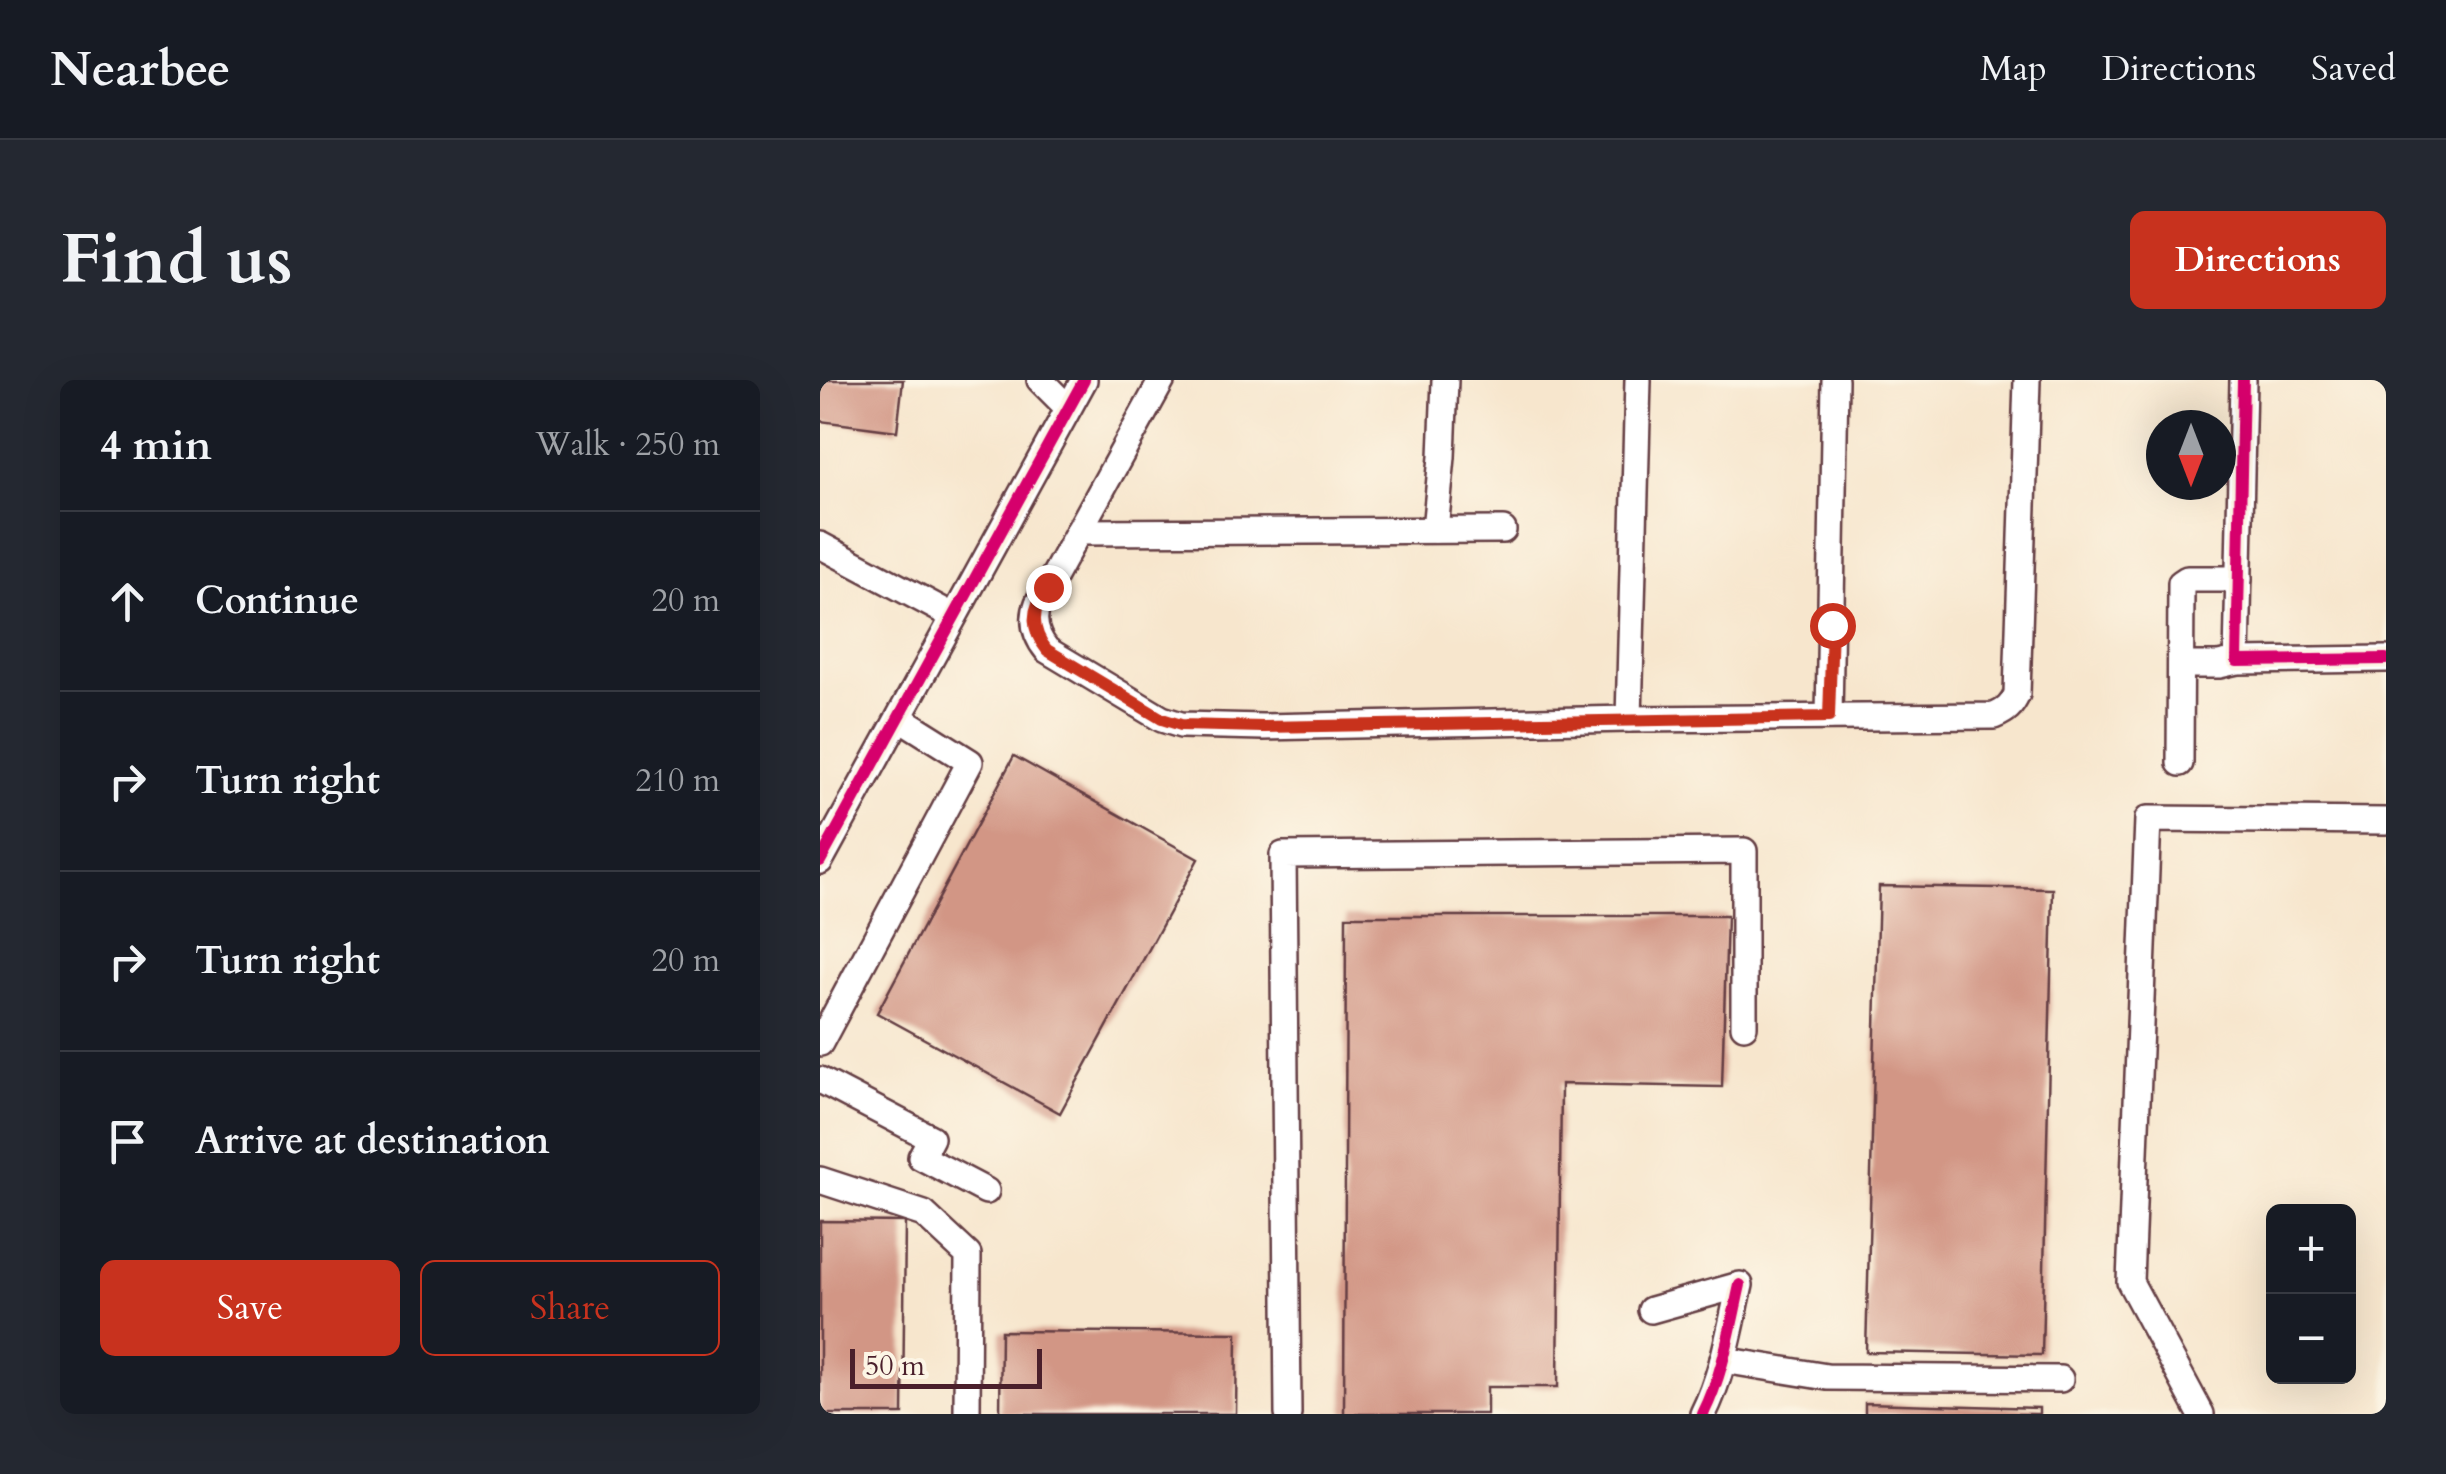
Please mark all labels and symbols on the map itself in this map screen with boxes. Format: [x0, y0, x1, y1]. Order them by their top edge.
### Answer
north arrow [2146, 410, 2236, 500]
route end [1026, 565, 1072, 611]
route start [1810, 603, 1856, 649]
scale bar [850, 1344, 1042, 1388]

